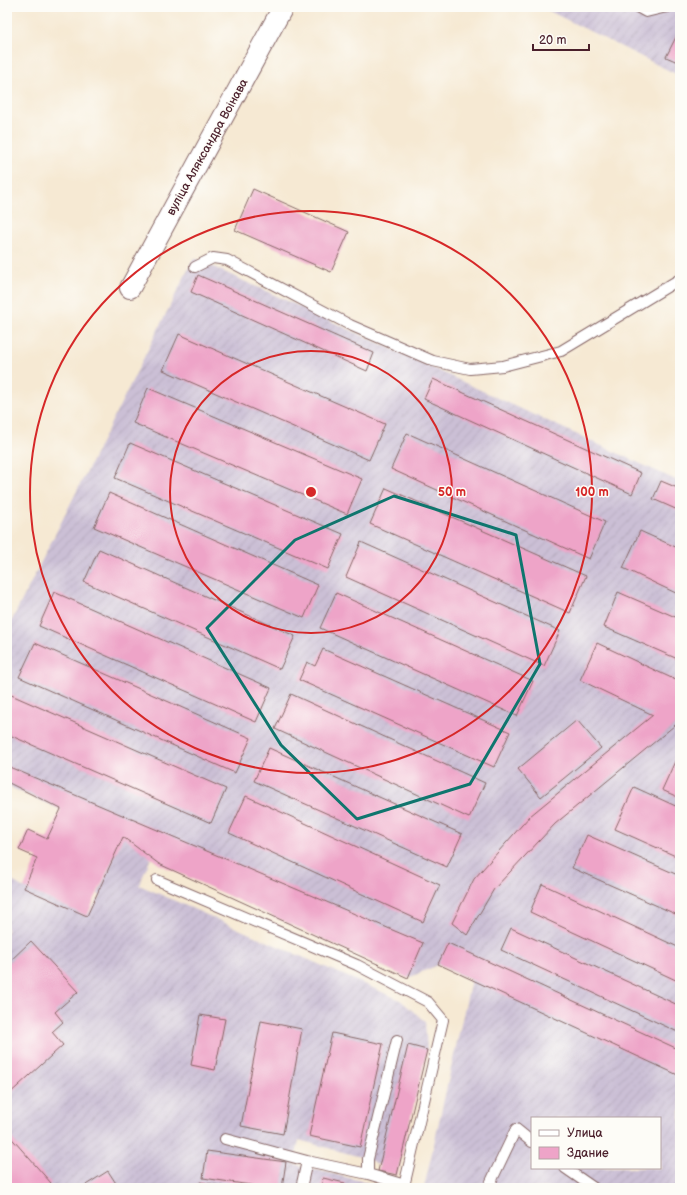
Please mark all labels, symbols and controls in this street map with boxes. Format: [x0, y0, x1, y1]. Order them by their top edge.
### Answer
scale bar [533, 26, 589, 52]
text: 20 m [539, 33, 566, 48]
street label: вуліца Аляксандра Воінава [164, 76, 251, 218]
centre of rings [304, 485, 318, 499]
text: 50 m [438, 485, 466, 500]
text: 100 m [575, 485, 609, 500]
legend [531, 1117, 661, 1169]
text: Улица [567, 1126, 603, 1141]
text: Здание [567, 1146, 609, 1161]

